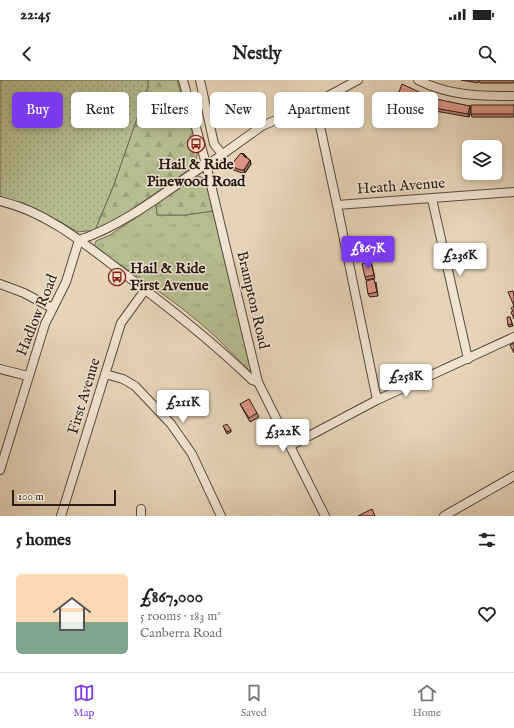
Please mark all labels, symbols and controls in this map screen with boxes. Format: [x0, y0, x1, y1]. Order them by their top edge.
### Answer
text: 22:45 [20, 5, 51, 24]
icon: back [16, 43, 38, 65]
text: Nestly [232, 43, 282, 66]
icon: search [476, 43, 498, 65]
chip: Buy [12, 92, 63, 128]
chip: Rent [71, 92, 129, 128]
chip: Filters [137, 92, 202, 128]
chip: New [210, 92, 266, 128]
chip: Apartment [274, 92, 364, 128]
chip: House [372, 92, 438, 128]
bus stop icon: Hail & Ride Pinewood Road [186, 134, 206, 154]
map controls [462, 140, 502, 180]
button: layers [462, 140, 502, 180]
place label: Hail & Ride Pinewood Road [147, 155, 246, 191]
street label: Heath Avenue [356, 173, 446, 199]
pin: £867K [340, 236, 396, 270]
text: £867K [350, 240, 386, 257]
pin: £236K [432, 243, 488, 277]
text: £236K [443, 247, 477, 264]
street label: Brampton Road [233, 249, 274, 352]
place label: Hail & Ride First Avenue [130, 259, 209, 295]
bus stop icon: Hail & Ride First Avenue [107, 267, 127, 287]
street label: Hadlow Road [12, 270, 62, 359]
street label: First Avenue [63, 356, 105, 436]
pin: £258K [378, 364, 434, 398]
text: £258K [389, 368, 423, 385]
pin: £211K [155, 390, 211, 424]
text: £211K [166, 394, 200, 411]
pin: £322K [255, 419, 311, 453]
text: £322K [265, 423, 301, 440]
scale bar [12, 488, 116, 507]
text: 100 m [18, 490, 44, 504]
icon: filters [476, 529, 498, 551]
text: 5 homes [16, 530, 71, 551]
text: £867,000 [140, 587, 203, 608]
icon: home [48, 590, 96, 638]
icon: heart [476, 603, 498, 625]
text: 5 rooms · 183 m² [140, 608, 221, 625]
text: Canberra Road [140, 625, 222, 642]
tab: Map [73, 682, 95, 720]
tab: Saved [241, 682, 267, 720]
tab: Home [412, 682, 441, 720]

